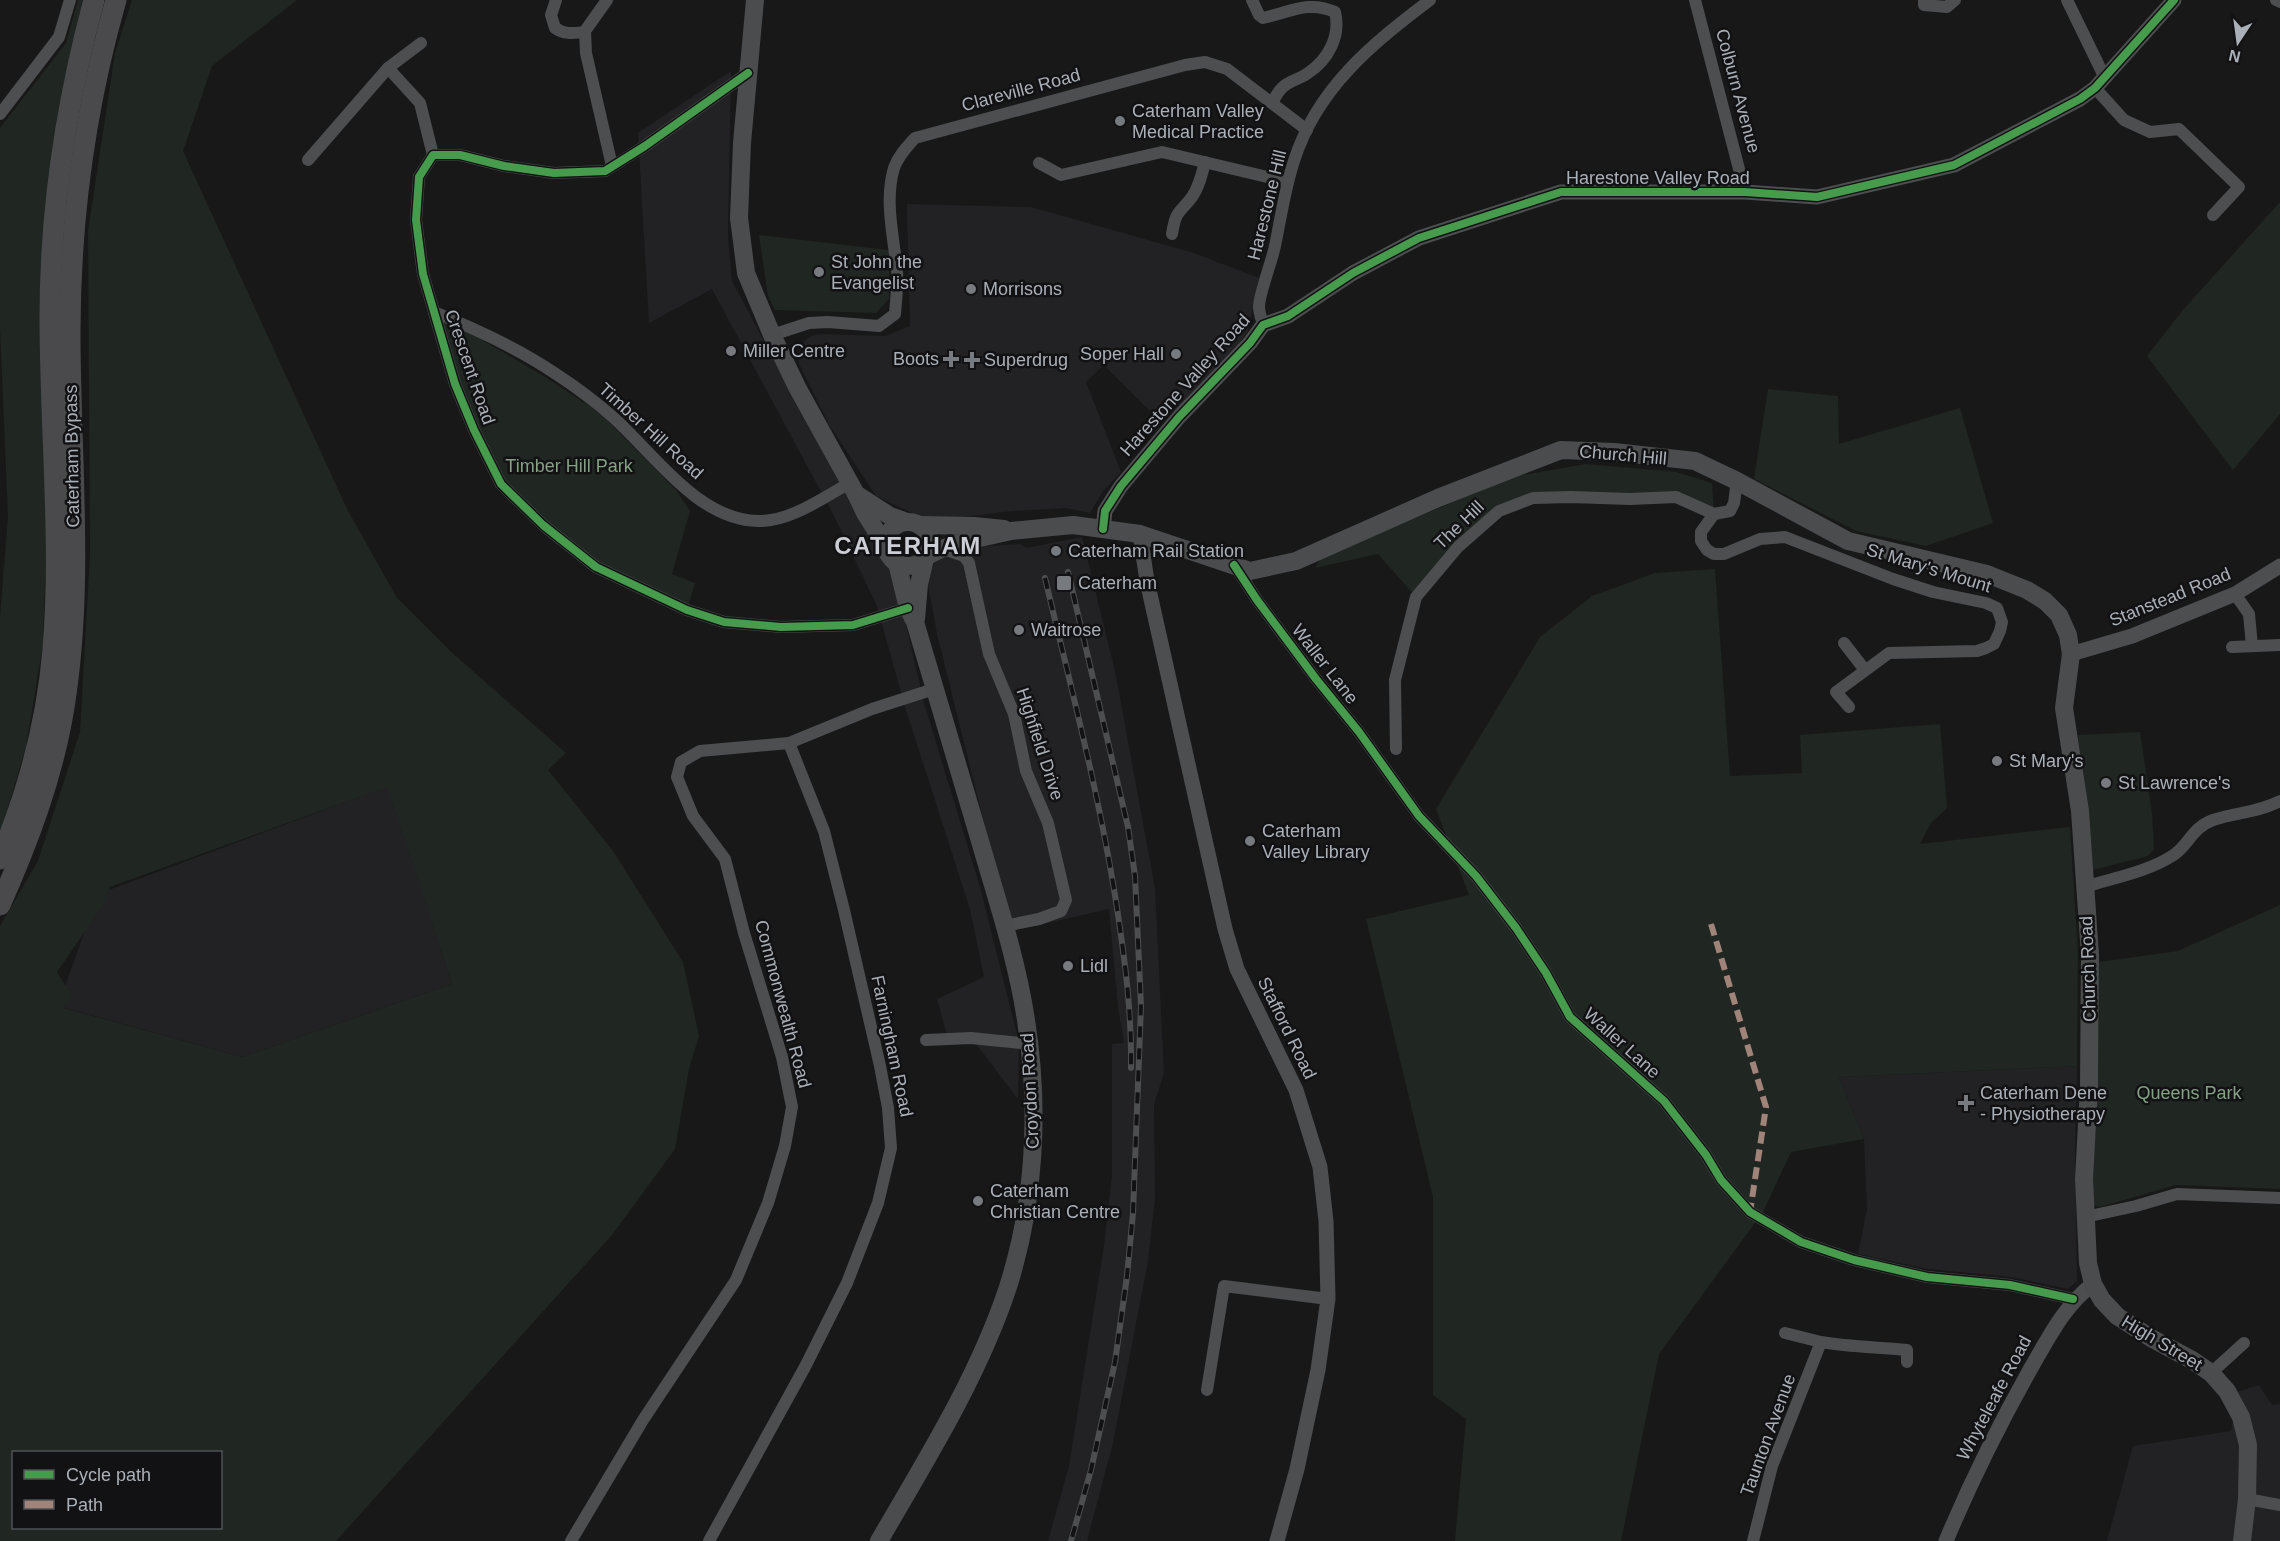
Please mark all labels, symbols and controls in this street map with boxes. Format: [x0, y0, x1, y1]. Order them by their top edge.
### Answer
north arrow [2208, 12, 2268, 72]
street label: Colburn Avenue [1712, 27, 1764, 155]
text: N [2227, 47, 2242, 66]
street label: Clareville Road [959, 65, 1083, 115]
place label: Caterham Valley Medical Practice [1132, 101, 1264, 142]
marker: Caterham Valley Medical Practice [1113, 114, 1127, 128]
street label: Harestone Hill [1244, 148, 1290, 262]
street label: Harestone Valley Road [1566, 168, 1750, 188]
place label: St John the Evangelist [831, 252, 922, 293]
marker: St John the Evangelist [812, 265, 826, 279]
place label: Morrisons [983, 279, 1062, 299]
marker: Morrisons [964, 282, 978, 296]
street label: Crescent Road [441, 307, 499, 427]
street label: Harestone Valley Road [1116, 310, 1254, 460]
place label: Miller Centre [743, 341, 845, 361]
marker: Miller Centre [724, 344, 738, 358]
place label: Soper Hall [1080, 344, 1164, 364]
marker: Soper Hall [1169, 347, 1183, 361]
place label: Boots [893, 349, 939, 369]
place label: Superdrug [984, 350, 1068, 370]
marker: Boots [944, 352, 958, 366]
marker: Superdrug [965, 353, 979, 367]
street label: Timber Hill Road [595, 379, 707, 483]
street label: Caterham Bypass [61, 384, 83, 528]
street label: Church Hill [1578, 441, 1668, 469]
park label: Timber Hill Park [505, 456, 634, 476]
street label: The Hill [1430, 497, 1488, 553]
district label: CATERHAM [834, 532, 982, 559]
street label: St Mary's Mount [1864, 540, 1994, 596]
place label: Caterham Rail Station [1068, 541, 1244, 561]
marker: Caterham Rail Station [1049, 544, 1063, 558]
street label: Stanstead Road [2106, 564, 2234, 630]
place label: Caterham [1078, 573, 1157, 593]
marker: Caterham [1055, 574, 1073, 592]
place label: Waitrose [1031, 620, 1101, 640]
street label: Waller Lane [1288, 620, 1362, 708]
marker: Waitrose [1012, 623, 1026, 637]
street label: Highfield Drive [1012, 685, 1068, 803]
place label: St Mary's [2009, 751, 2083, 771]
marker: St Mary's [1990, 754, 2004, 768]
place label: St Lawrence's [2118, 773, 2231, 793]
marker: St Lawrence's [2099, 776, 2113, 790]
place label: Caterham Valley Library [1262, 821, 1370, 862]
marker: Caterham Valley Library [1243, 834, 1257, 848]
street label: Church Road [2076, 916, 2100, 1022]
street label: Commonwealth Road [751, 918, 815, 1090]
place label: Lidl [1080, 956, 1108, 976]
marker: Lidl [1061, 959, 1075, 973]
street label: Farningham Road [867, 973, 917, 1119]
street label: Stafford Road [1254, 974, 1320, 1082]
street label: Waller Lane [1580, 1004, 1664, 1082]
street label: Croydon Road [1017, 1033, 1043, 1149]
place label: Caterham Dene - Physiotherapy [1980, 1083, 2107, 1124]
park label: Queens Park [2136, 1083, 2243, 1103]
marker: Caterham Dene - Physiotherapy [1957, 1094, 1975, 1112]
place label: Caterham Christian Centre [990, 1181, 1120, 1222]
marker: Caterham Christian Centre [971, 1194, 985, 1208]
street label: High Street [2118, 1311, 2206, 1375]
street label: Whyteleafe Road [1953, 1332, 2035, 1464]
street label: Taunton Avenue [1737, 1371, 1799, 1499]
legend [12, 1451, 222, 1529]
text: Cycle path [66, 1465, 151, 1485]
text: Path [66, 1495, 103, 1515]

